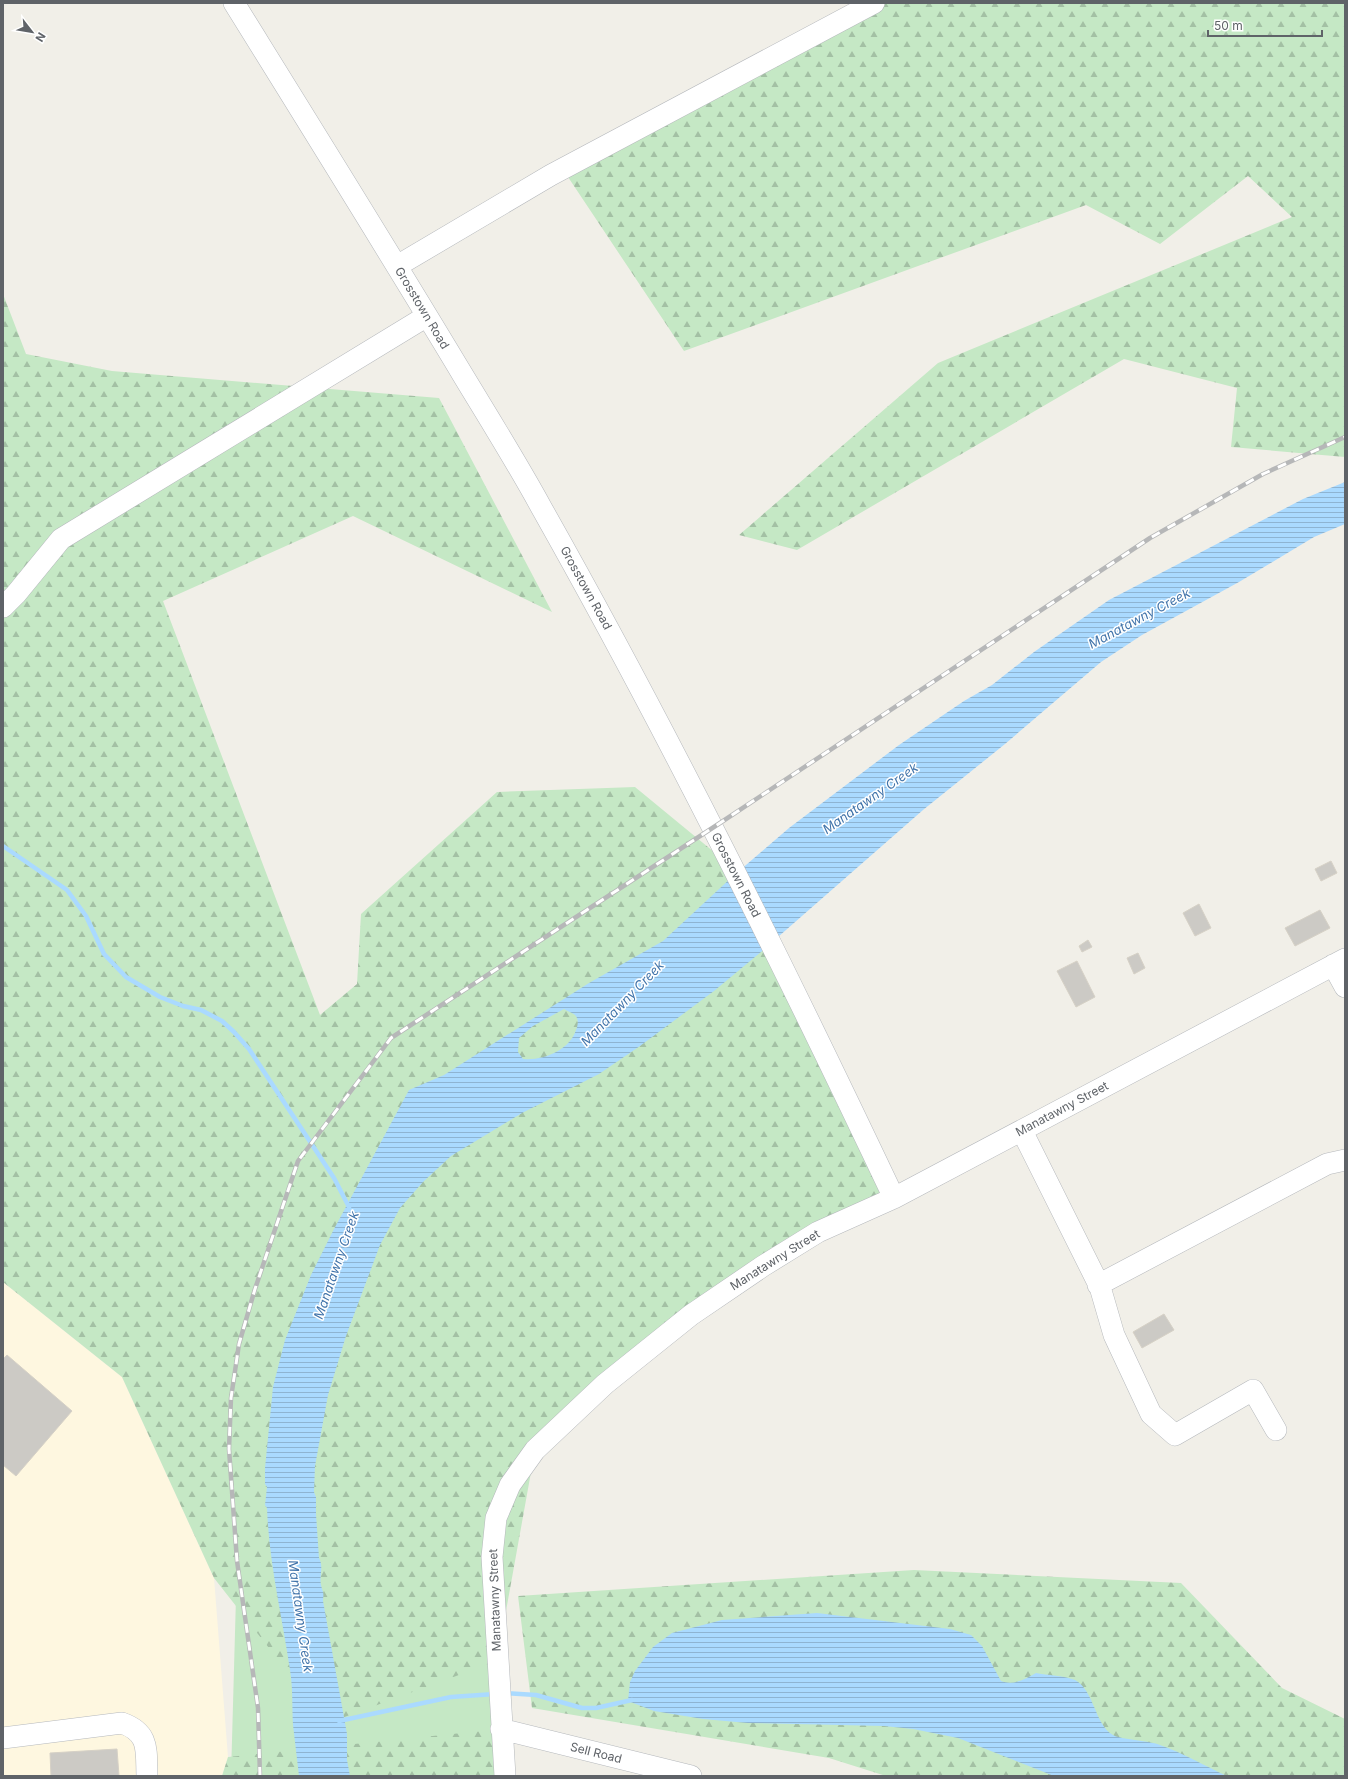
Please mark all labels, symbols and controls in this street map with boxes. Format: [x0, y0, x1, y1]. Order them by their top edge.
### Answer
north arrow [12, 12, 52, 52]
scale bar [1208, 12, 1322, 38]
text: 50 m [1214, 18, 1243, 33]
text: N [32, 30, 49, 44]
street label: Grosstown Road [392, 264, 453, 352]
street label: Grosstown Road [557, 543, 616, 632]
water label: Manatawny Creek [1085, 584, 1193, 652]
water label: Manatawny Creek [819, 759, 922, 837]
street label: Grosstown Road [709, 830, 764, 920]
water label: Manatawny Creek [577, 956, 668, 1049]
street label: Manatawny Street [1013, 1078, 1111, 1139]
water label: Manatawny Creek [310, 1208, 362, 1321]
street label: Manatawny Street [727, 1226, 822, 1293]
street label: Manatawny Street [485, 1548, 504, 1652]
water label: Manatawny Creek [285, 1559, 317, 1674]
street label: Sell Road [569, 1739, 624, 1766]

